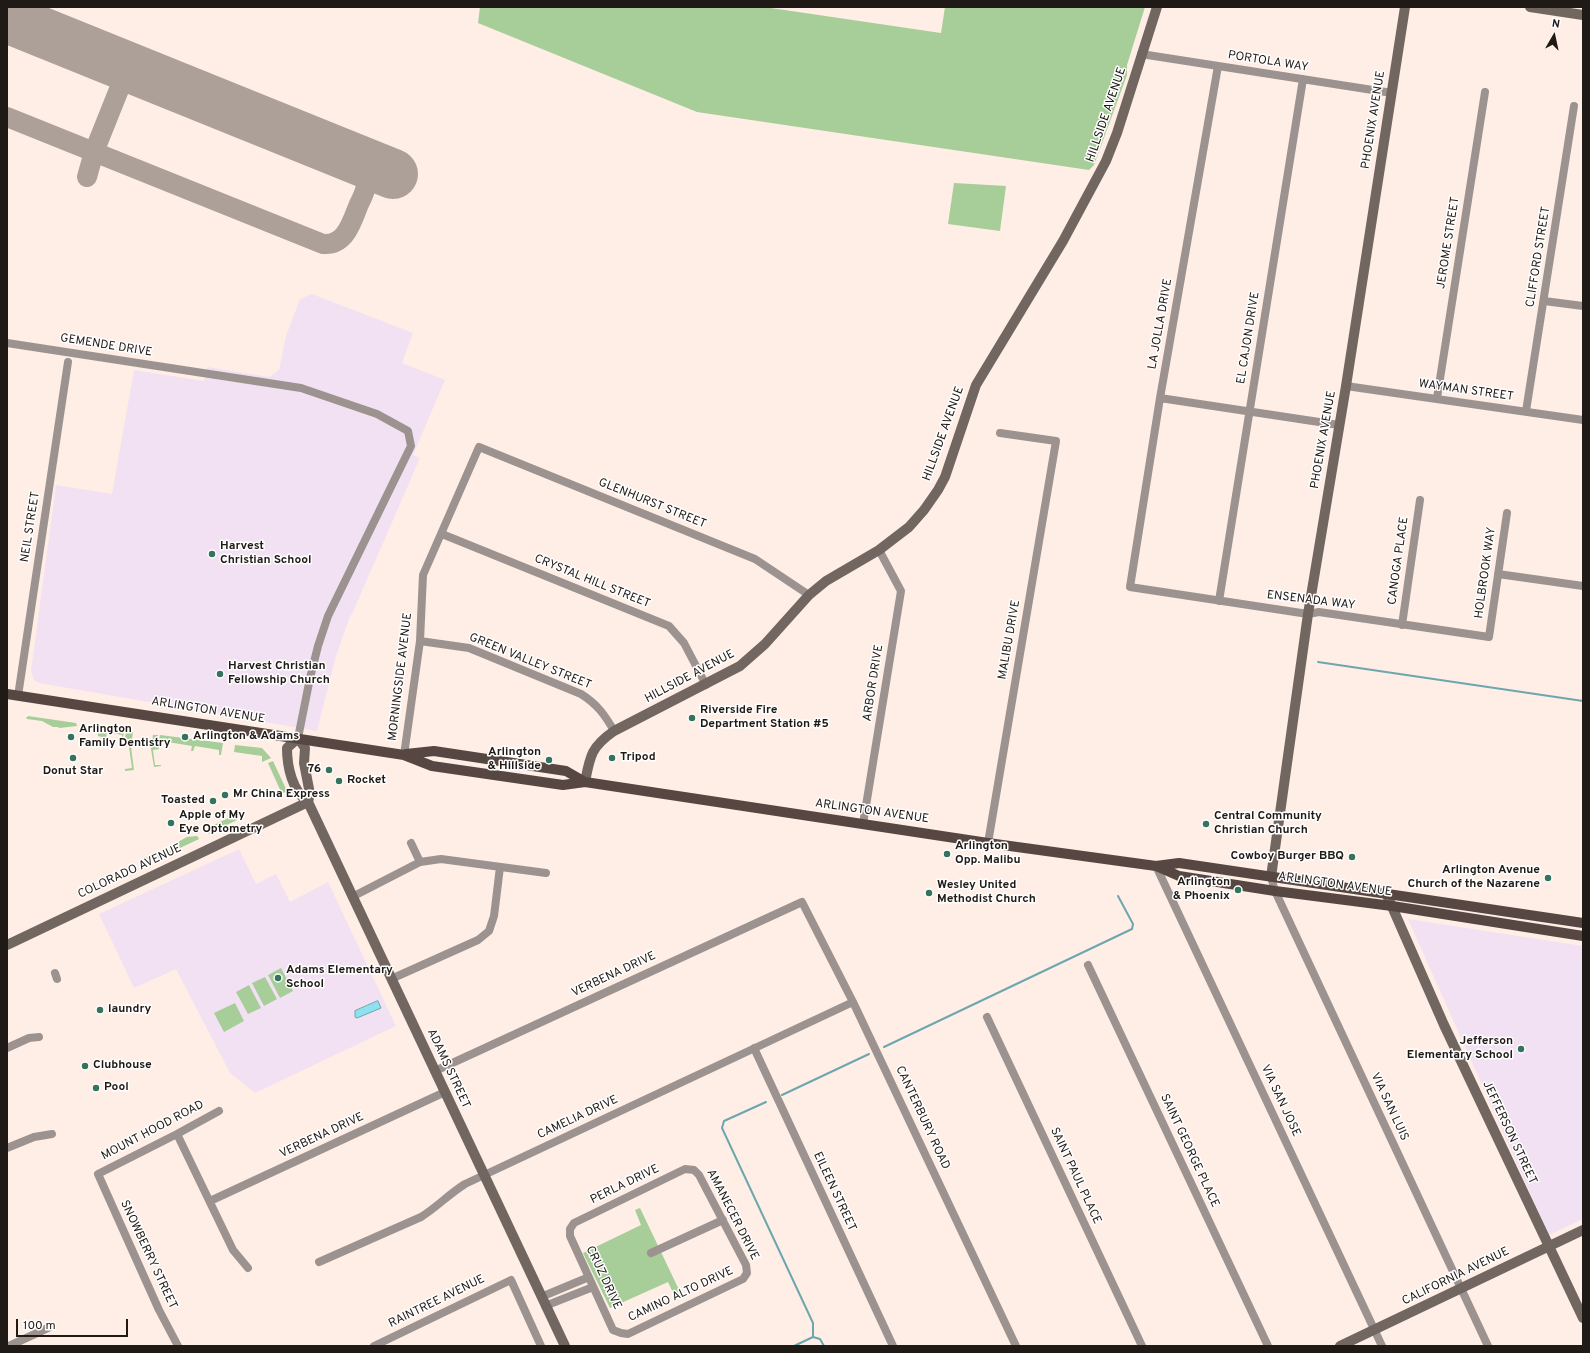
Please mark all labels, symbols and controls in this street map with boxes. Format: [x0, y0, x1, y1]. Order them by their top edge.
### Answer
north arrow [1534, 16, 1574, 56]
text: N [1551, 17, 1561, 32]
street label: PORTOLA WAY [1227, 49, 1309, 75]
street label: HILLSIDE AVENUE [1084, 66, 1130, 164]
street label: PHOENIX AVENUE [1359, 70, 1389, 170]
street label: JEROME STREET [1435, 196, 1463, 290]
street label: CLIFFORD STREET [1524, 205, 1554, 309]
street label: LA JOLLA DRIVE [1146, 277, 1176, 371]
street label: EL CAJON DRIVE [1235, 291, 1263, 385]
street label: GEMENDE DRIVE [59, 332, 153, 360]
street label: WAYMAN STREET [1418, 377, 1514, 405]
street label: HILLSIDE AVENUE [920, 385, 968, 483]
street label: PHOENIX AVENUE [1308, 390, 1340, 490]
street label: GLENHURST STREET [596, 476, 708, 532]
street label: NEIL STREET [18, 491, 44, 563]
street label: CANOGA PLACE [1386, 516, 1412, 606]
street label: HOLBROOK WAY [1472, 526, 1500, 620]
place label: Harvest Christian School [220, 540, 312, 568]
marker: Harvest Christian School [207, 549, 217, 559]
street label: CRYSTAL HILL STREET [532, 552, 652, 612]
street label: ENSENADA WAY [1266, 588, 1356, 614]
street label: MALIBU DRIVE [996, 599, 1024, 681]
street label: MORNINGSIDE AVENUE [386, 612, 416, 742]
street label: GREEN VALLEY STREET [467, 631, 593, 693]
street label: ARBOR DRIVE [861, 644, 887, 722]
street label: HILLSIDE AVENUE [643, 647, 737, 707]
place label: Harvest Christian Fellowship Church [228, 660, 330, 688]
marker: Harvest Christian Fellowship Church [215, 669, 225, 679]
street label: ARLINGTON AVENUE [150, 695, 266, 727]
place label: Riverside Fire Department Station #5 [700, 704, 829, 732]
marker: Riverside Fire Department Station #5 [687, 713, 697, 723]
place label: Arlington Family Dentistry [79, 723, 171, 751]
place label: Arlington & Adams [193, 730, 299, 744]
marker: Arlington Family Dentistry [66, 732, 76, 742]
marker: Arlington & Adams [180, 732, 190, 742]
place label: Arlington & Hillside [488, 746, 541, 774]
place label: Tripod [620, 751, 656, 765]
marker: Donut Star [68, 753, 78, 763]
marker: Tripod [607, 753, 617, 763]
marker: Arlington & Hillside [544, 755, 554, 765]
place label: 76 [308, 763, 321, 777]
place label: Donut Star [43, 765, 103, 779]
marker: 76 [324, 765, 334, 775]
place label: Rocket [347, 774, 386, 788]
marker: Rocket [334, 776, 344, 786]
place label: Mr China Express [233, 788, 330, 802]
marker: Mr China Express [220, 790, 230, 800]
place label: Toasted [161, 794, 205, 808]
marker: Toasted [208, 796, 218, 806]
street label: ARLINGTON AVENUE [814, 797, 930, 827]
place label: Apple of My Eye Optometry [179, 809, 262, 837]
place label: Central Community Christian Church [1214, 810, 1322, 838]
marker: Apple of My Eye Optometry [166, 818, 176, 828]
marker: Central Community Christian Church [1201, 819, 1211, 829]
place label: Arlington Opp. Malibu [955, 840, 1021, 868]
street label: COLORADO AVENUE [76, 842, 184, 902]
marker: Arlington Opp. Malibu [942, 849, 952, 859]
place label: Cowboy Burger BBQ [1231, 850, 1344, 864]
marker: Cowboy Burger BBQ [1347, 852, 1357, 862]
place label: Arlington Avenue Church of the Nazarene [1408, 864, 1540, 892]
street label: ARLINGTON AVENUE [1277, 870, 1393, 900]
marker: Arlington Avenue Church of the Nazarene [1543, 873, 1553, 883]
place label: Arlington & Phoenix [1173, 876, 1230, 904]
place label: Wesley United Methodist Church [937, 879, 1036, 907]
marker: Arlington & Phoenix [1233, 885, 1243, 895]
marker: Wesley United Methodist Church [924, 888, 934, 898]
street label: VERBENA DRIVE [570, 949, 658, 1001]
place label: Adams Elementary School [286, 964, 393, 992]
marker: Adams Elementary School [273, 973, 283, 983]
place label: laundry [108, 1003, 151, 1017]
marker: laundry [95, 1005, 105, 1015]
street label: ADAMS STREET [423, 1027, 473, 1111]
place label: Jefferson Elementary School [1407, 1035, 1513, 1063]
marker: Jefferson Elementary School [1516, 1044, 1526, 1054]
place label: Clubhouse [93, 1059, 152, 1073]
marker: Clubhouse [80, 1061, 90, 1071]
street label: VIA SAN JOSE [1257, 1063, 1303, 1139]
street label: CANTERBURY ROAD [892, 1064, 952, 1172]
street label: VIA SAN LUIS [1367, 1071, 1411, 1143]
street label: JEFFERSON STREET [1479, 1079, 1539, 1187]
place label: Pool [104, 1081, 129, 1095]
marker: Pool [91, 1083, 101, 1093]
street label: SAINT GEORGE PLACE [1156, 1092, 1222, 1210]
street label: CAMELIA DRIVE [535, 1093, 621, 1143]
street label: MOUNT HOOD ROAD [99, 1098, 207, 1164]
street label: VERBENA DRIVE [278, 1110, 366, 1162]
street label: SAINT PAUL PLACE [1046, 1125, 1104, 1227]
street label: EILEEN STREET [809, 1150, 859, 1234]
street label: PERLA DRIVE [588, 1162, 662, 1208]
street label: AMANECER DRIVE [703, 1167, 761, 1263]
street label: SNOWBERRY STREET [116, 1198, 180, 1312]
street label: CRUZ DRIVE [582, 1244, 624, 1312]
street label: CALIFORNIA AVENUE [1400, 1245, 1512, 1309]
street label: CAMINO ALTO DRIVE [626, 1264, 736, 1326]
street label: RAINTREE AVENUE [387, 1272, 487, 1332]
scale bar [18, 1311, 130, 1337]
text: 100 m [23, 1318, 56, 1334]

